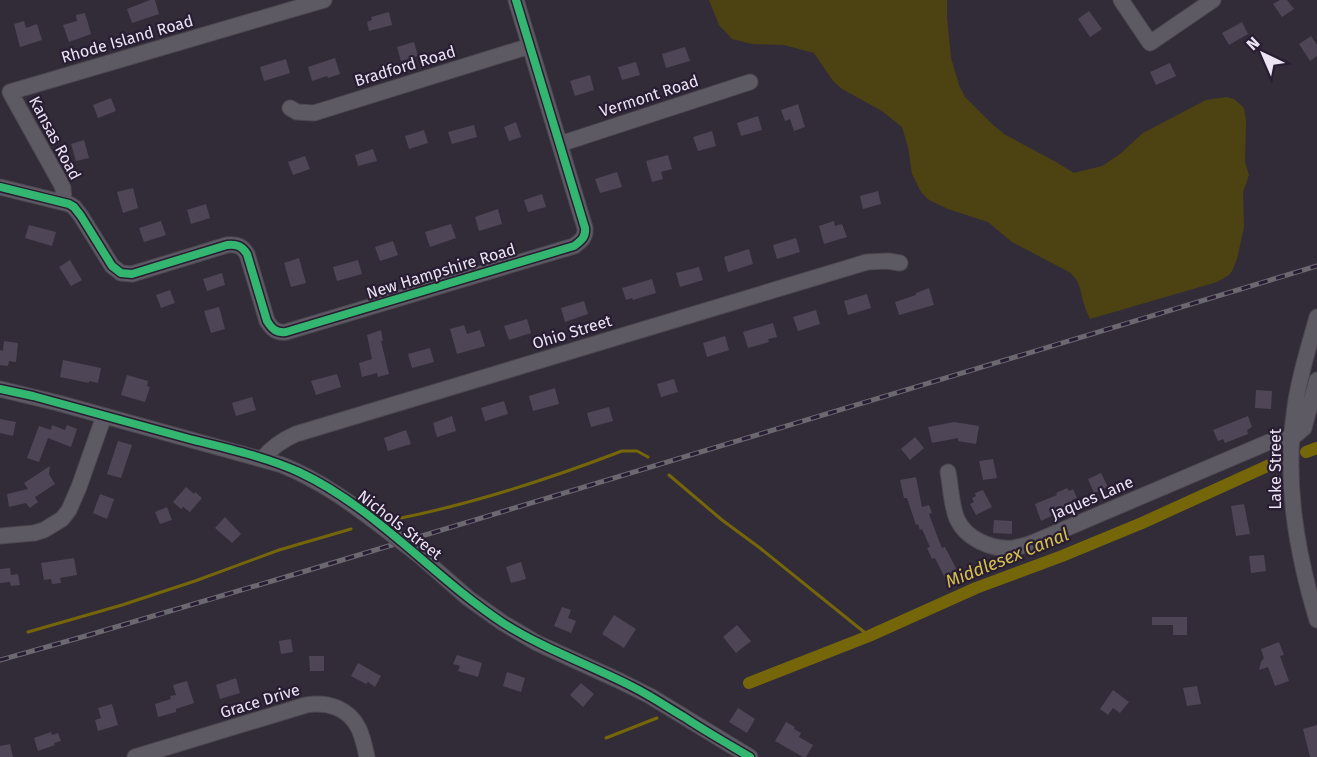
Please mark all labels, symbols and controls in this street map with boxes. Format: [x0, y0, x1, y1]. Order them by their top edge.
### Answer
street label: Rhode Island Road [59, 11, 195, 67]
north arrow [1233, 24, 1293, 84]
text: N [1243, 33, 1263, 54]
street label: Bradford Road [352, 42, 458, 90]
street label: Vermont Road [597, 71, 701, 121]
street label: Kansas Road [25, 93, 85, 183]
street label: New Hampshire Road [364, 239, 518, 303]
street label: Ohio Street [530, 311, 614, 353]
street label: Lake Street [1266, 428, 1285, 509]
street label: Jaques Lane [1048, 472, 1136, 524]
street label: Nichols Street [354, 486, 446, 564]
water label: Middlesex Canal [942, 523, 1072, 593]
street label: Grace Drive [218, 680, 302, 722]

